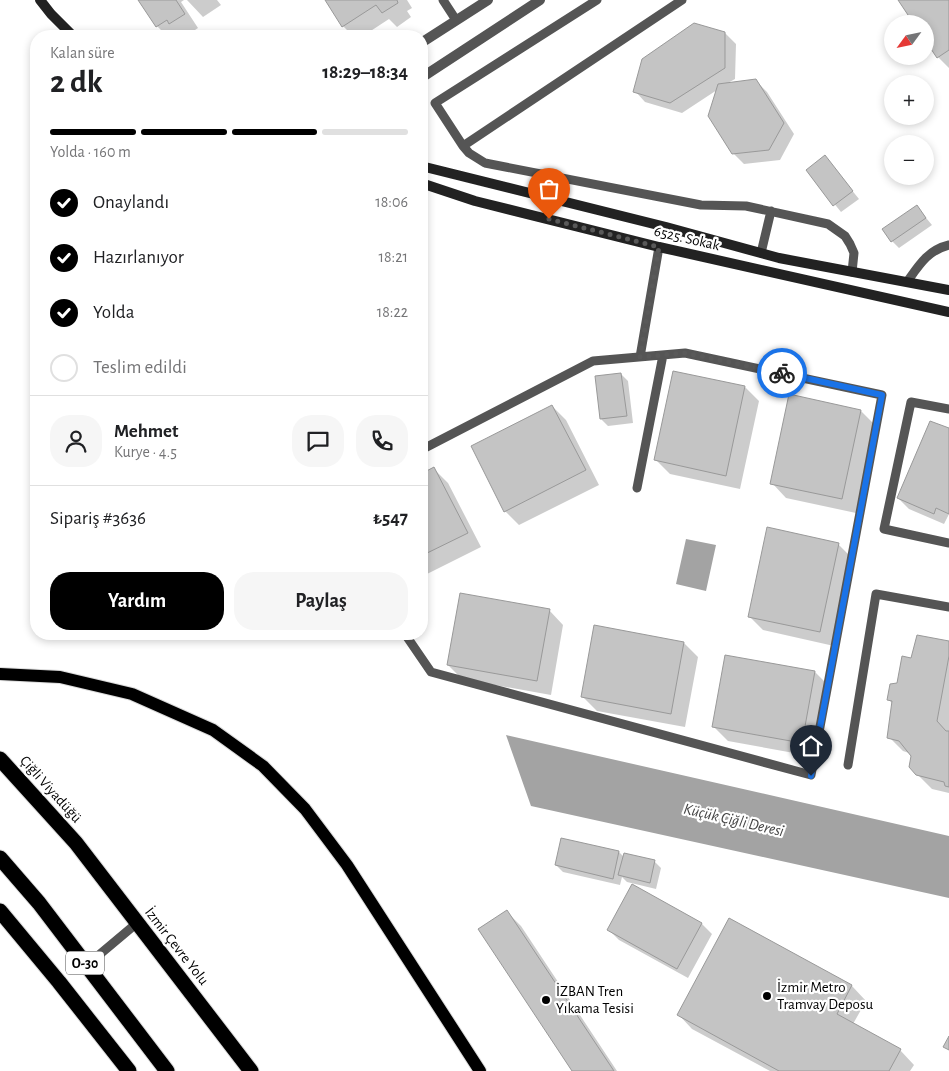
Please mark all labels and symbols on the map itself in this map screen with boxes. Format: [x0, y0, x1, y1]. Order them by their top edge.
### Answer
north arrow [884, 15, 934, 65]
pin [528, 168, 570, 219]
street label: 6525. Sokak [653, 224, 721, 253]
courier [757, 348, 807, 398]
pin [790, 725, 832, 776]
street label: Çiğli Viyadüğü [17, 753, 85, 826]
water label: Küçük Çiğli Deresi [682, 801, 786, 839]
street label: İzmir Çevre Yolu [142, 903, 213, 988]
road number: O-30 [66, 951, 104, 974]
place label: İzmir Metro Tramvay Deposu [777, 978, 873, 1012]
place label: İZBAN Tren Yıkama Tesisi [556, 982, 634, 1016]
marker: İzmir Metro Tramvay Deposu [761, 990, 773, 1002]
marker: İZBAN Tren Yıkama Tesisi [540, 994, 552, 1006]

